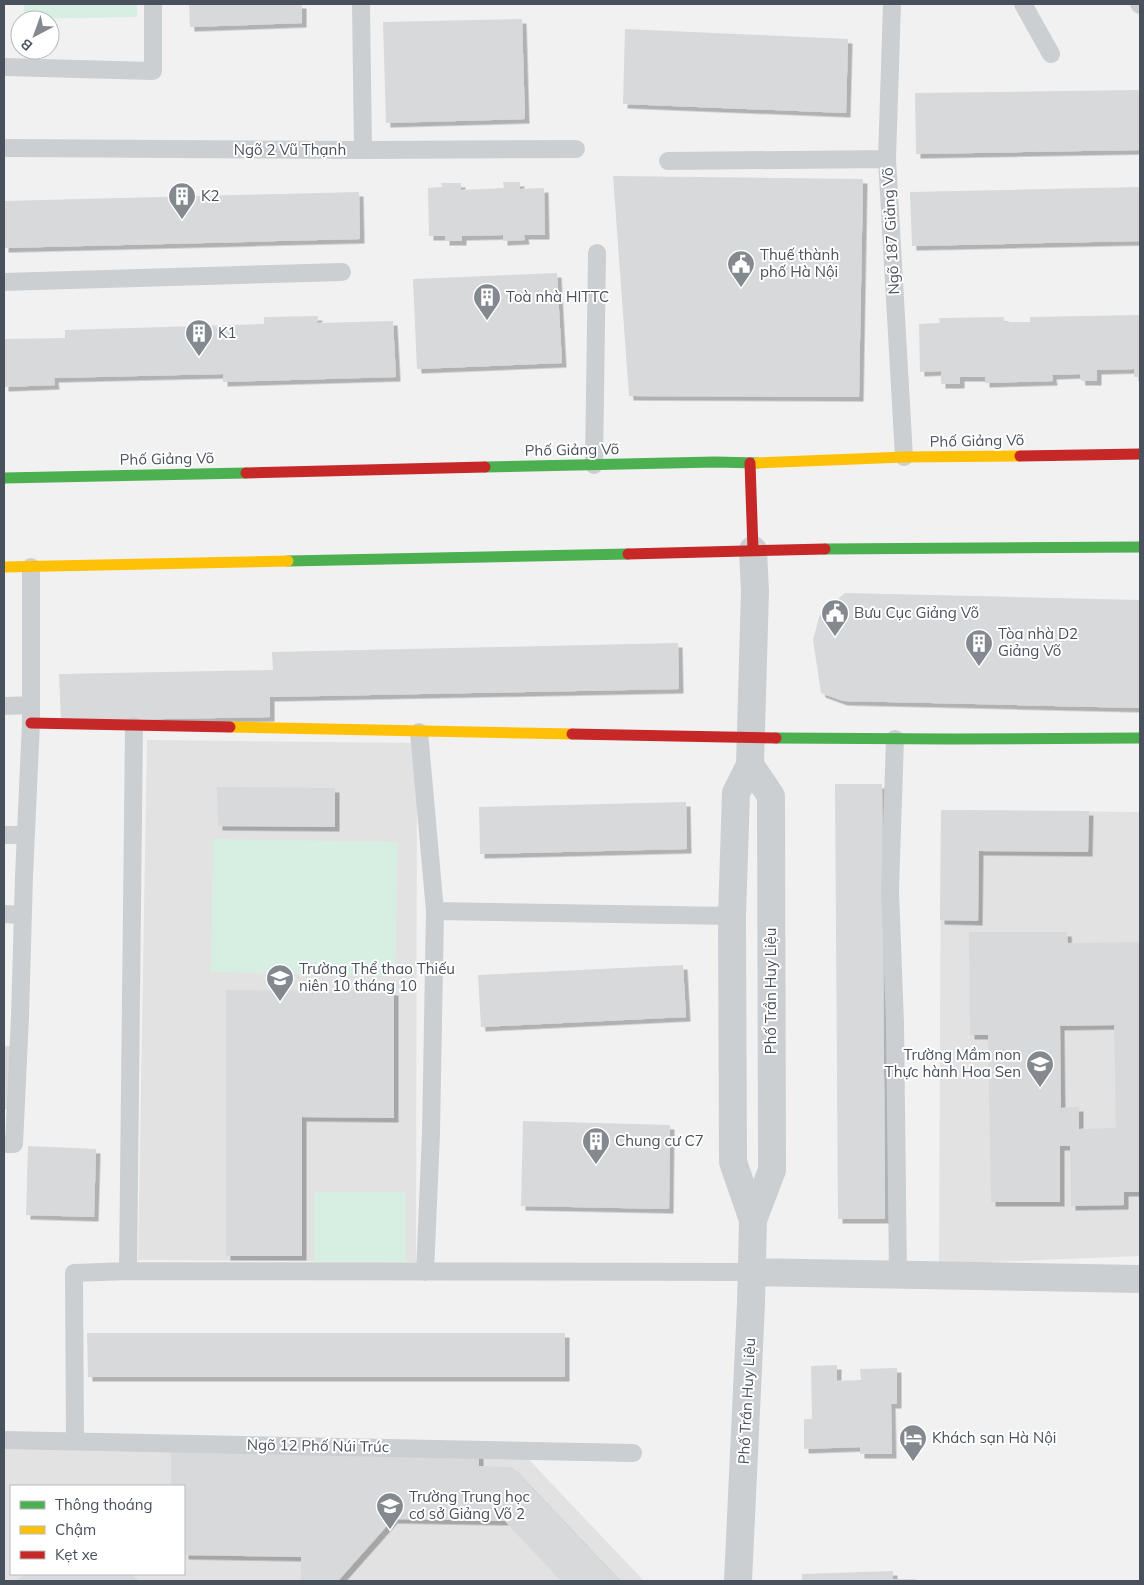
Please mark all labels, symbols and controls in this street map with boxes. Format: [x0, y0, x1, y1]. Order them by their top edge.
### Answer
north arrow [10, 10, 60, 60]
text: B [17, 35, 36, 55]
street label: Ngõ 2 Vũ Thạnh [234, 140, 346, 159]
street label: Ngõ 187 Giảng Võ [878, 167, 903, 295]
building icon: K2 [167, 181, 197, 220]
place label: K2 [201, 186, 220, 205]
place label: Thuế thành phố Hà Nội [760, 245, 839, 281]
public building icon: Thuế thành phố Hà Nội [726, 249, 756, 288]
building icon: Toà nhà HITTC [472, 282, 502, 321]
place label: Toà nhà HITTC [506, 287, 609, 306]
building icon: K1 [184, 318, 214, 357]
place label: K1 [218, 323, 237, 342]
street label: Phố Giảng Võ [930, 430, 1024, 451]
street label: Phố Giảng Võ [525, 439, 619, 460]
street label: Phố Giảng Võ [120, 448, 214, 469]
public building icon: Bưu Cục Giảng Võ [820, 598, 850, 637]
place label: Bưu Cục Giảng Võ [854, 603, 979, 622]
place label: Tòa nhà D2 Giảng Võ [998, 624, 1078, 660]
building icon: Tòa nhà D2 Giảng Võ [964, 628, 994, 667]
street label: Phố Trần Huy Liệu [761, 928, 780, 1054]
place label: Trường Thể thao Thiếu niên 10 tháng 10 [299, 959, 455, 995]
school or university icon: Trường Thể thao Thiếu niên 10 tháng 10 [265, 963, 295, 1002]
place label: Trường Mầm non Thực hành Hoa Sen [885, 1045, 1021, 1081]
school or university icon: Trường Mầm non Thực hành Hoa Sen [1025, 1049, 1055, 1088]
building icon: Chung cư C7 [581, 1126, 611, 1165]
place label: Chung cư C7 [615, 1131, 704, 1150]
street label: Phố Trần Huy Liệu [734, 1337, 759, 1465]
hotel icon: Khách sạn Hà Nội [898, 1423, 928, 1462]
place label: Khách sạn Hà Nội [932, 1428, 1056, 1447]
street label: Ngõ 12 Phố Núi Trúc [247, 1435, 389, 1456]
legend [10, 1485, 185, 1575]
place label: Trường Trung học cơ sở Giảng Võ 2 [409, 1487, 530, 1523]
school or university icon: Trường Trung học cơ sở Giảng Võ 2 [375, 1491, 405, 1530]
text: Thông thoáng [55, 1495, 153, 1514]
text: Chậm [55, 1520, 96, 1539]
text: Kẹt xe [55, 1545, 98, 1564]

